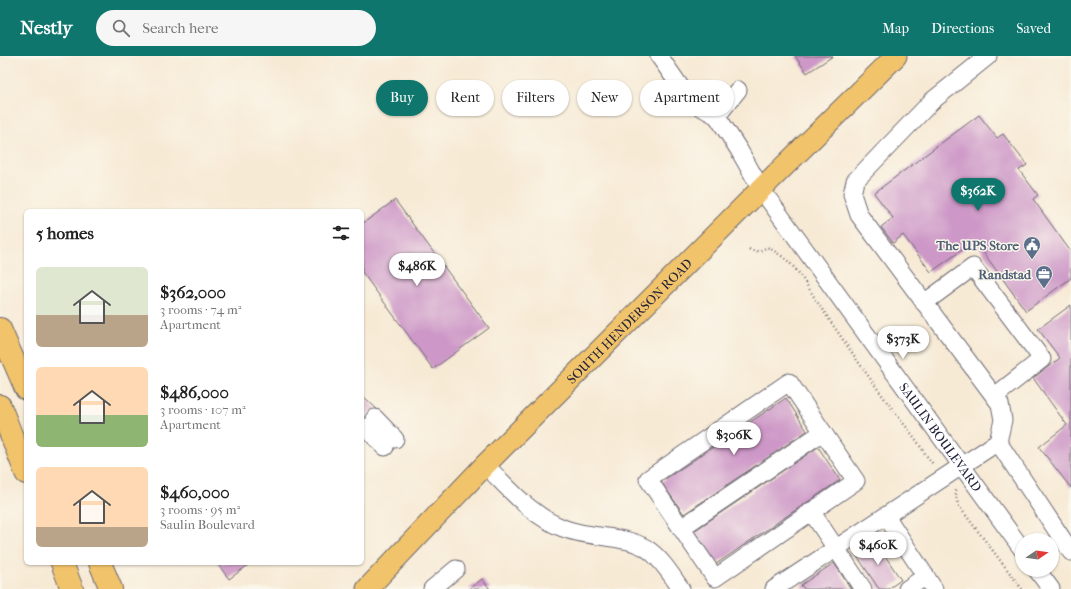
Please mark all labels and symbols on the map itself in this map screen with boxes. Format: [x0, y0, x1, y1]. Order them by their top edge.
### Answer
pin: $362K [950, 178, 1006, 212]
public building icon: The UPS Store [1022, 235, 1042, 260]
place label: The UPS Store [935, 238, 1020, 253]
pin: $486K [389, 253, 445, 287]
street label: SOUTH HENDERSON ROAD [564, 255, 695, 387]
office icon: Randstad [1034, 264, 1054, 289]
place label: Randstad [978, 267, 1032, 282]
pin: $373K [875, 326, 931, 360]
street label: SAULIN BOULEVARD [896, 380, 985, 495]
pin: $306K [706, 422, 762, 456]
pin: $460K [850, 532, 906, 566]
north arrow [1015, 533, 1059, 577]

